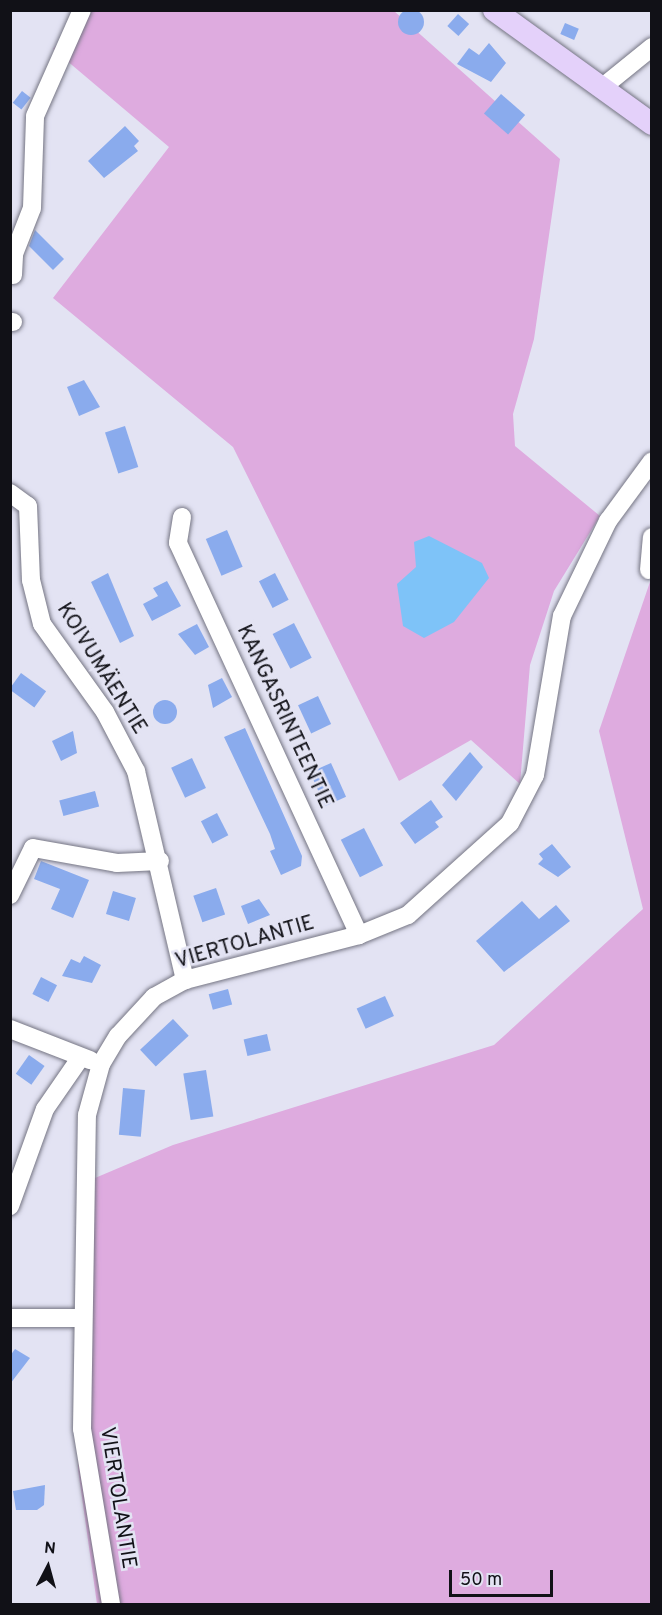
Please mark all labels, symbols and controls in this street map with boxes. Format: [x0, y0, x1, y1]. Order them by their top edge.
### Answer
street label: KOIVUMÄENTIE [50, 599, 152, 739]
street label: KANGASRINTEENTIE [230, 621, 338, 813]
street label: VIERTOLANTIE [173, 911, 317, 975]
street label: VIERTOLANTIE [93, 1425, 141, 1571]
north arrow [18, 1537, 78, 1597]
text: N [43, 1539, 57, 1560]
scale bar [452, 1558, 556, 1596]
text: 50 m [460, 1569, 502, 1592]

